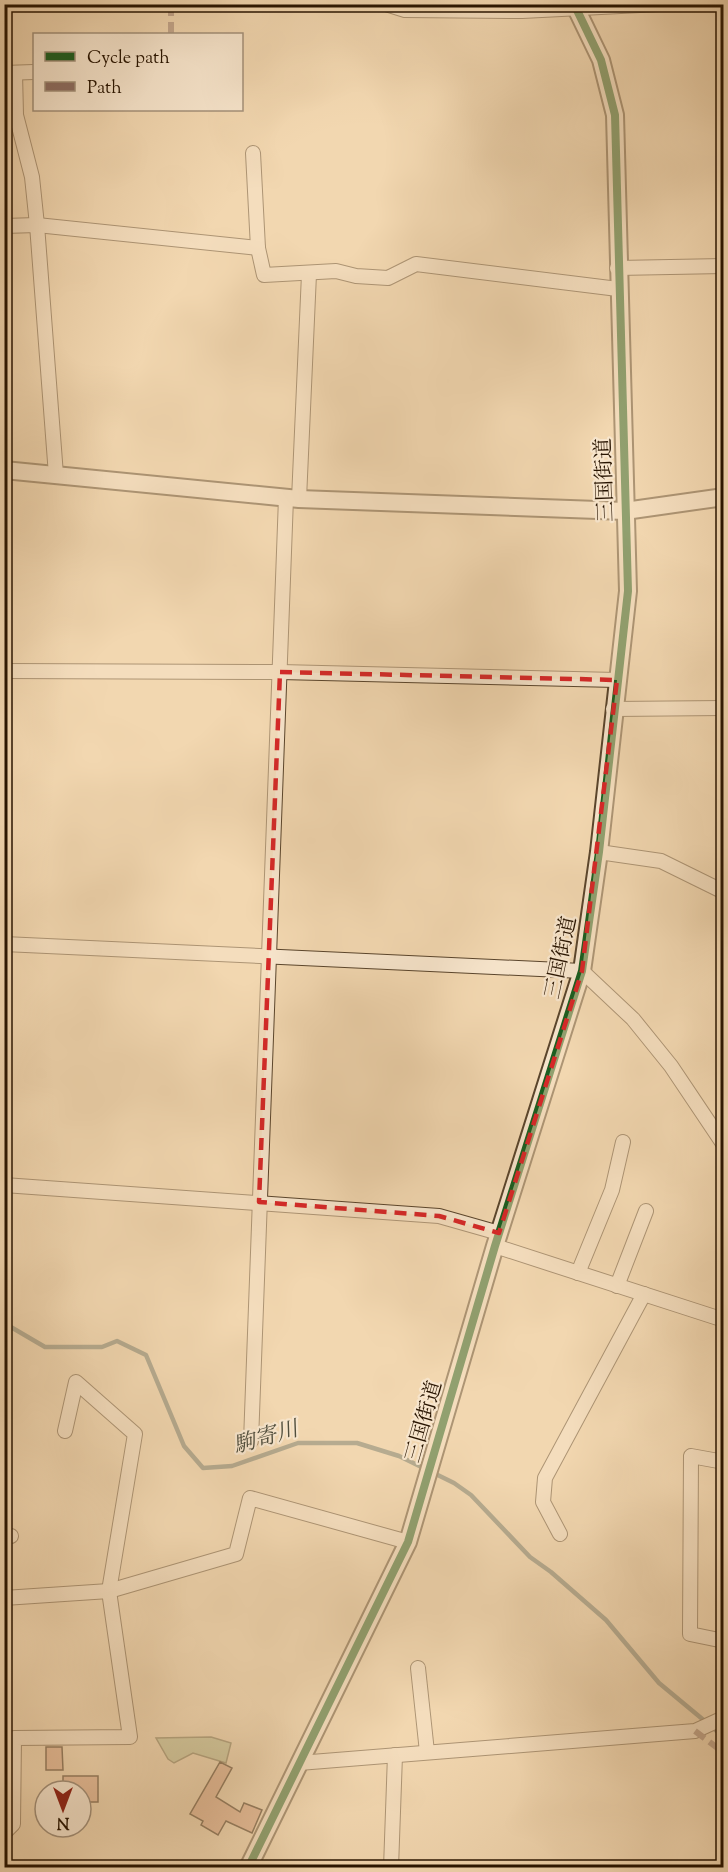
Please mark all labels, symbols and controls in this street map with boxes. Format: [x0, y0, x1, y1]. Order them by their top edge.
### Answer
legend [33, 33, 243, 111]
text: Cycle path [87, 46, 170, 72]
text: Path [87, 76, 122, 102]
street label: 三国街道 [590, 438, 622, 522]
street label: 三国街道 [539, 914, 585, 1002]
street label: 三国街道 [399, 1377, 451, 1467]
water label: 駒寄川 [230, 1414, 304, 1463]
north arrow [33, 1779, 93, 1839]
text: N [56, 1810, 69, 1833]

